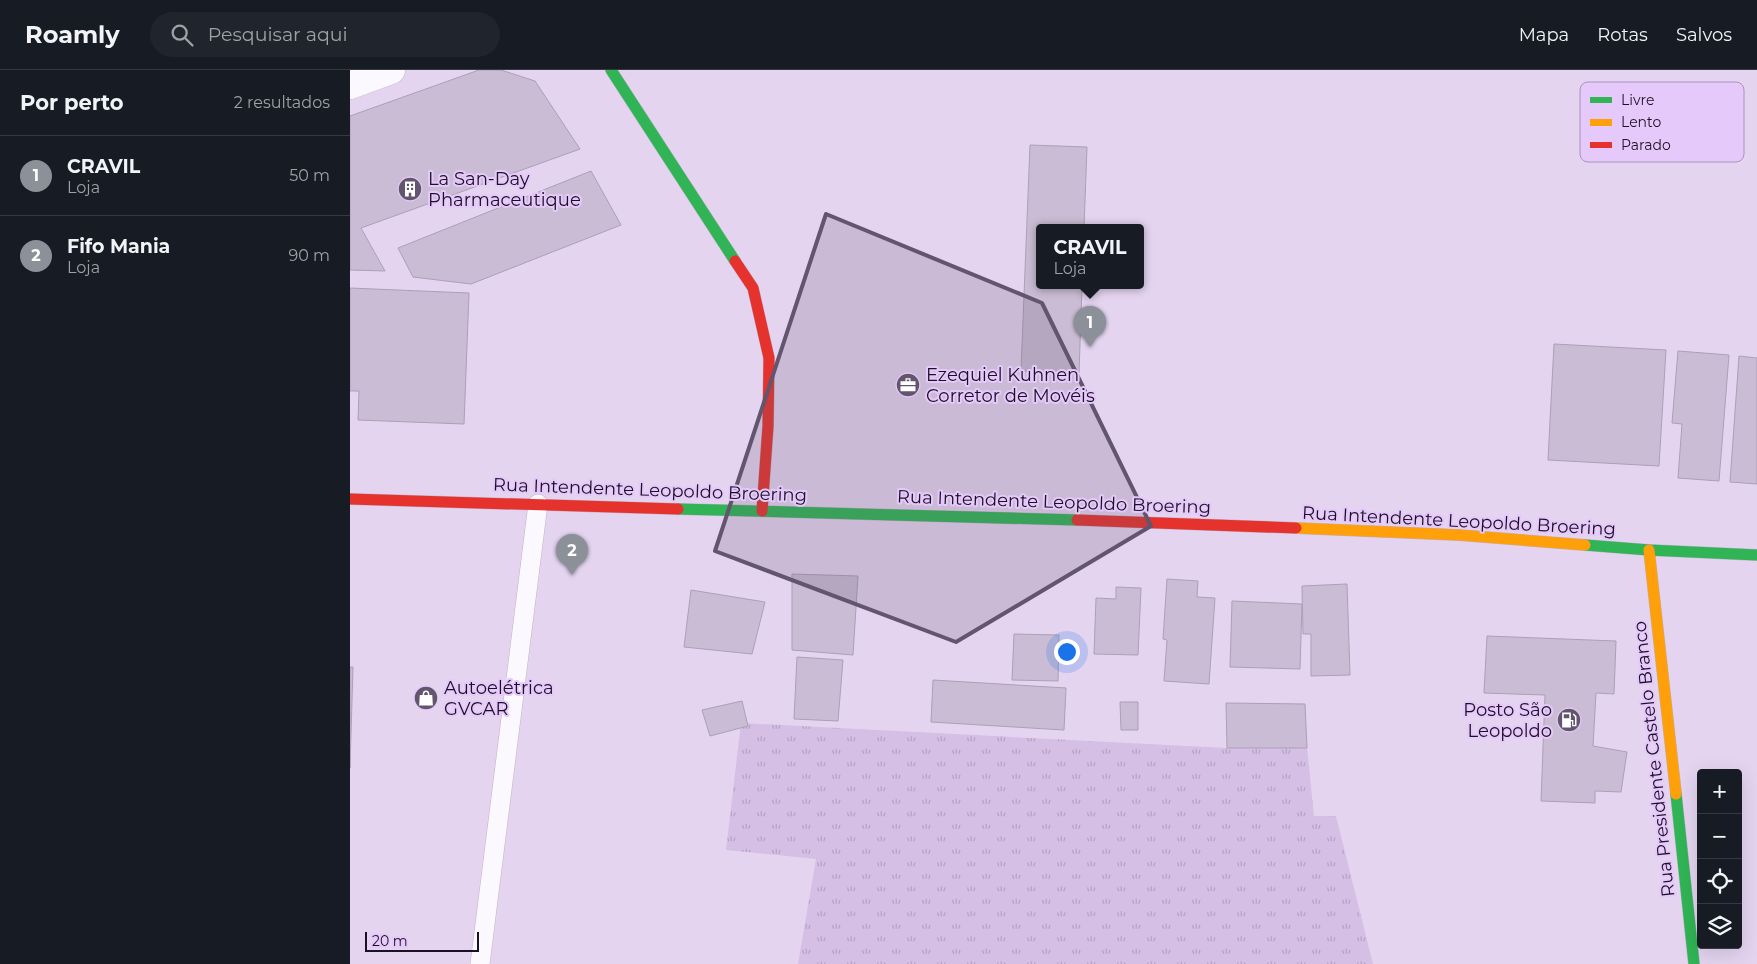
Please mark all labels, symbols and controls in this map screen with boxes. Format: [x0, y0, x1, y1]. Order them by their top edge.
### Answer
search box [150, 12, 500, 57]
text: Roamly [25, 20, 120, 49]
icon: search [168, 21, 196, 49]
text: Pesquisar aqui [208, 23, 348, 46]
text: Mapa [1519, 24, 1569, 46]
text: Rotas [1597, 24, 1648, 46]
text: Salvos [1676, 24, 1732, 46]
legend [1580, 82, 1744, 162]
text: Por perto [20, 90, 124, 115]
text: Livre [1621, 91, 1655, 109]
text: 2 resultados [234, 93, 330, 112]
text: Lento [1621, 113, 1661, 131]
text: Parado [1621, 136, 1671, 154]
text: CRAVIL [67, 155, 140, 178]
text: 1 [33, 166, 39, 185]
text: 50 m [289, 166, 330, 185]
place label: La San-Day Pharmaceutique [428, 168, 581, 211]
building icon: La San-Day Pharmaceutique [397, 176, 423, 202]
text: Loja [67, 178, 100, 197]
popup [1036, 224, 1144, 289]
text: Fifo Mania [67, 235, 170, 258]
text: CRAVIL [1053, 236, 1127, 259]
text: 2 [31, 246, 41, 265]
text: 90 m [288, 246, 330, 265]
text: Loja [67, 258, 100, 277]
text: Loja [1053, 259, 1087, 278]
pin: 1 [1074, 306, 1106, 347]
place label: Ezequiel Kuhnen Corretor de Movéis [926, 364, 1095, 407]
office icon: Ezequiel Kuhnen Corretor de Movéis [895, 372, 921, 398]
street label: Rua Intendente Leopoldo Broering [493, 474, 807, 506]
street label: Rua Intendente Leopoldo Broering [897, 486, 1211, 518]
street label: Rua Intendente Leopoldo Broering [1302, 502, 1616, 540]
pin: 2 [556, 534, 588, 575]
street label: Rua Presidente Castelo Branco [1629, 620, 1679, 898]
your location [1054, 639, 1080, 665]
place label: Autoelétrica GVCAR [444, 677, 554, 720]
shop icon: Autoelétrica GVCAR [413, 685, 439, 711]
place label: Posto São Leopoldo [1463, 699, 1552, 742]
fuel station icon: Posto São Leopoldo [1556, 707, 1582, 733]
map controls [1697, 769, 1742, 949]
button: + [1697, 769, 1742, 814]
button: − [1697, 814, 1742, 859]
button: locate [1697, 859, 1742, 904]
button: layers [1697, 904, 1742, 949]
scale bar [365, 929, 479, 952]
text: 20 m [372, 932, 408, 950]

